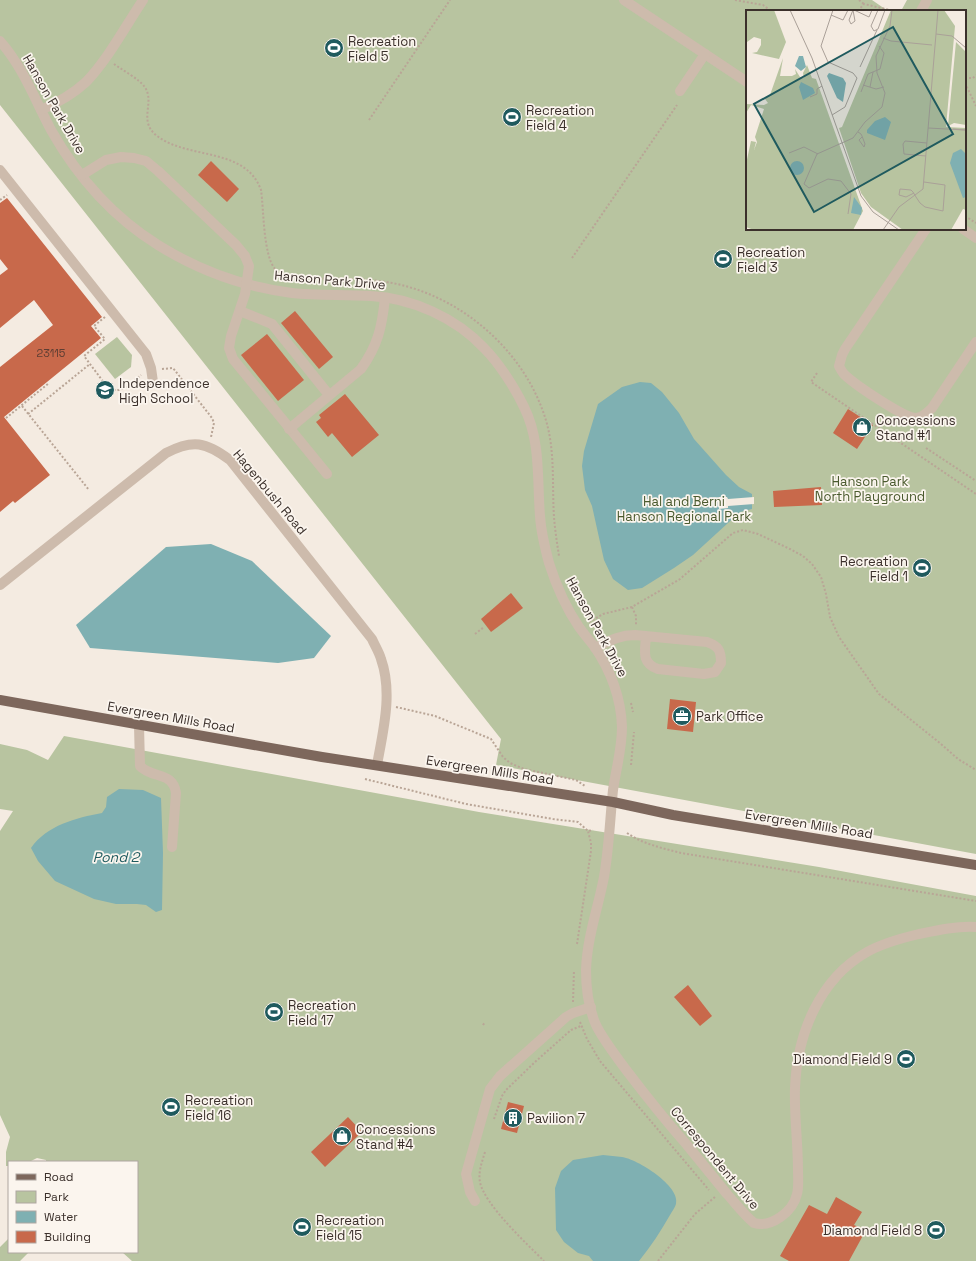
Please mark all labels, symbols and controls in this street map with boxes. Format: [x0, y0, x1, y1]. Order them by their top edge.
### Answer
inset map [746, 10, 966, 230]
place label: Recreation Field 5 [348, 33, 416, 65]
sports icon: Recreation Field 5 [323, 37, 345, 59]
street label: Hanson Park Drive [19, 51, 89, 157]
place label: Recreation Field 4 [526, 102, 594, 134]
sports icon: Recreation Field 4 [501, 106, 523, 128]
place label: Recreation Field 3 [737, 244, 805, 276]
sports icon: Recreation Field 3 [712, 248, 734, 270]
street label: Hanson Park Drive [274, 267, 386, 293]
house number: 23115 [37, 346, 66, 360]
place label: Independence High School [119, 375, 210, 407]
school or university icon: Independence High School [94, 379, 116, 401]
place label: Concessions Stand #1 [876, 412, 956, 444]
shop icon: Concessions Stand #1 [851, 416, 873, 438]
street label: Hagenbush Road [229, 446, 311, 538]
park label: Hanson Park North Playground [815, 473, 925, 505]
park label: Hal and Berni Hanson Regional Park [617, 493, 751, 525]
place label: Recreation Field 1 [840, 553, 908, 585]
sports icon: Recreation Field 1 [911, 557, 933, 579]
street label: Hanson Park Drive [562, 574, 632, 680]
street label: Evergreen Mills Road [106, 697, 236, 737]
office icon: Park Office [671, 705, 693, 727]
place label: Park Office [696, 708, 763, 725]
street label: Evergreen Mills Road [425, 752, 555, 788]
street label: Evergreen Mills Road [744, 806, 874, 842]
water label: Pond 2 [93, 848, 141, 866]
place label: Recreation Field 17 [288, 997, 356, 1029]
sports icon: Recreation Field 17 [263, 1001, 285, 1023]
sports icon: Diamond Field 9 [895, 1048, 917, 1070]
place label: Diamond Field 9 [793, 1051, 892, 1068]
place label: Recreation Field 16 [185, 1092, 253, 1124]
sports icon: Recreation Field 16 [160, 1096, 182, 1118]
street label: Correspondent Drive [667, 1103, 763, 1213]
building icon: Pavilion 7 [502, 1107, 524, 1129]
place label: Pavilion 7 [527, 1110, 585, 1127]
place label: Concessions Stand #4 [356, 1121, 436, 1153]
shop icon: Concessions Stand #4 [331, 1125, 353, 1147]
legend [8, 1161, 138, 1253]
text: Road [44, 1169, 73, 1185]
text: Park [44, 1189, 69, 1205]
text: Water [44, 1209, 78, 1225]
place label: Recreation Field 15 [316, 1212, 384, 1244]
sports icon: Recreation Field 15 [291, 1216, 313, 1238]
sports icon: Diamond Field 8 [925, 1219, 947, 1241]
place label: Diamond Field 8 [823, 1222, 922, 1239]
text: Building [44, 1229, 91, 1245]

